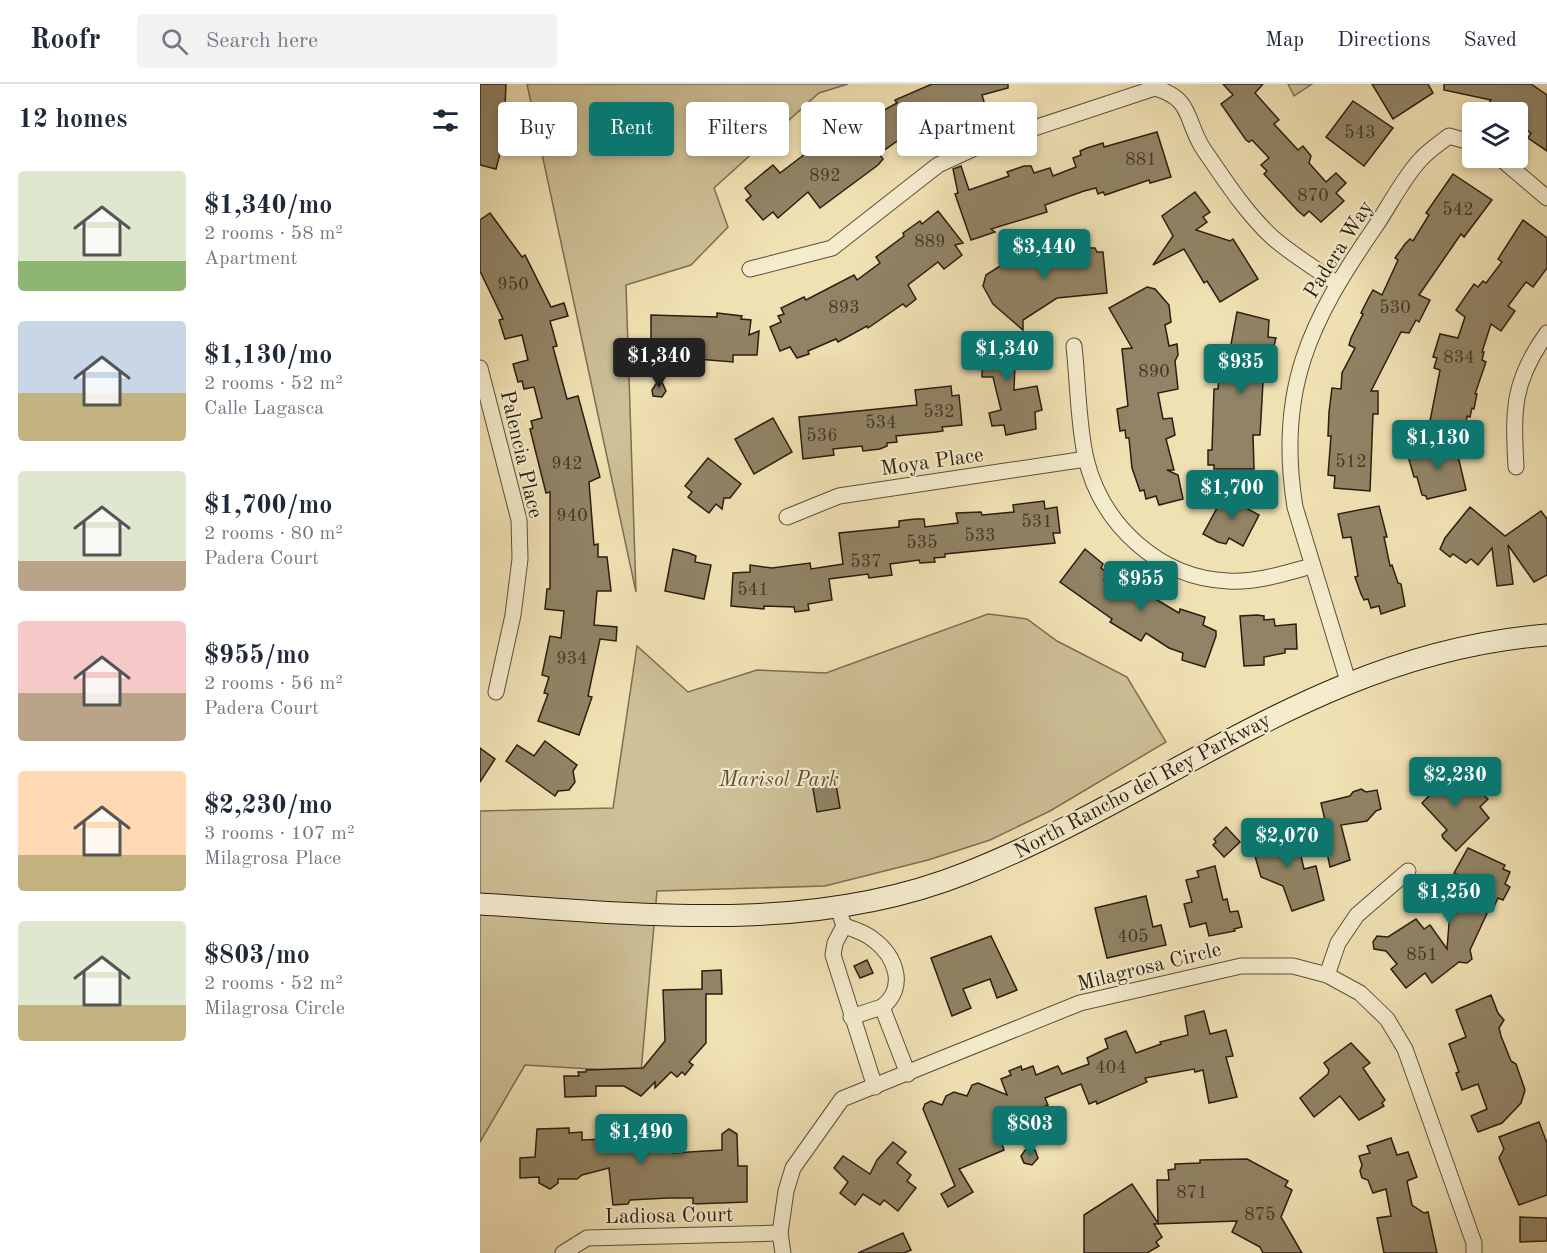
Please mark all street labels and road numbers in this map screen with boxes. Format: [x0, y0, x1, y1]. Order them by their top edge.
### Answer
street label: Padera Way [1301, 197, 1378, 302]
street label: Palencia Place [496, 388, 545, 520]
street label: Moya Place [879, 445, 985, 480]
street label: North Rancho del Rey Parkway [1011, 710, 1275, 863]
street label: Milagrosa Circle [1075, 939, 1224, 996]
street label: Ladiosa Court [605, 1205, 733, 1228]

